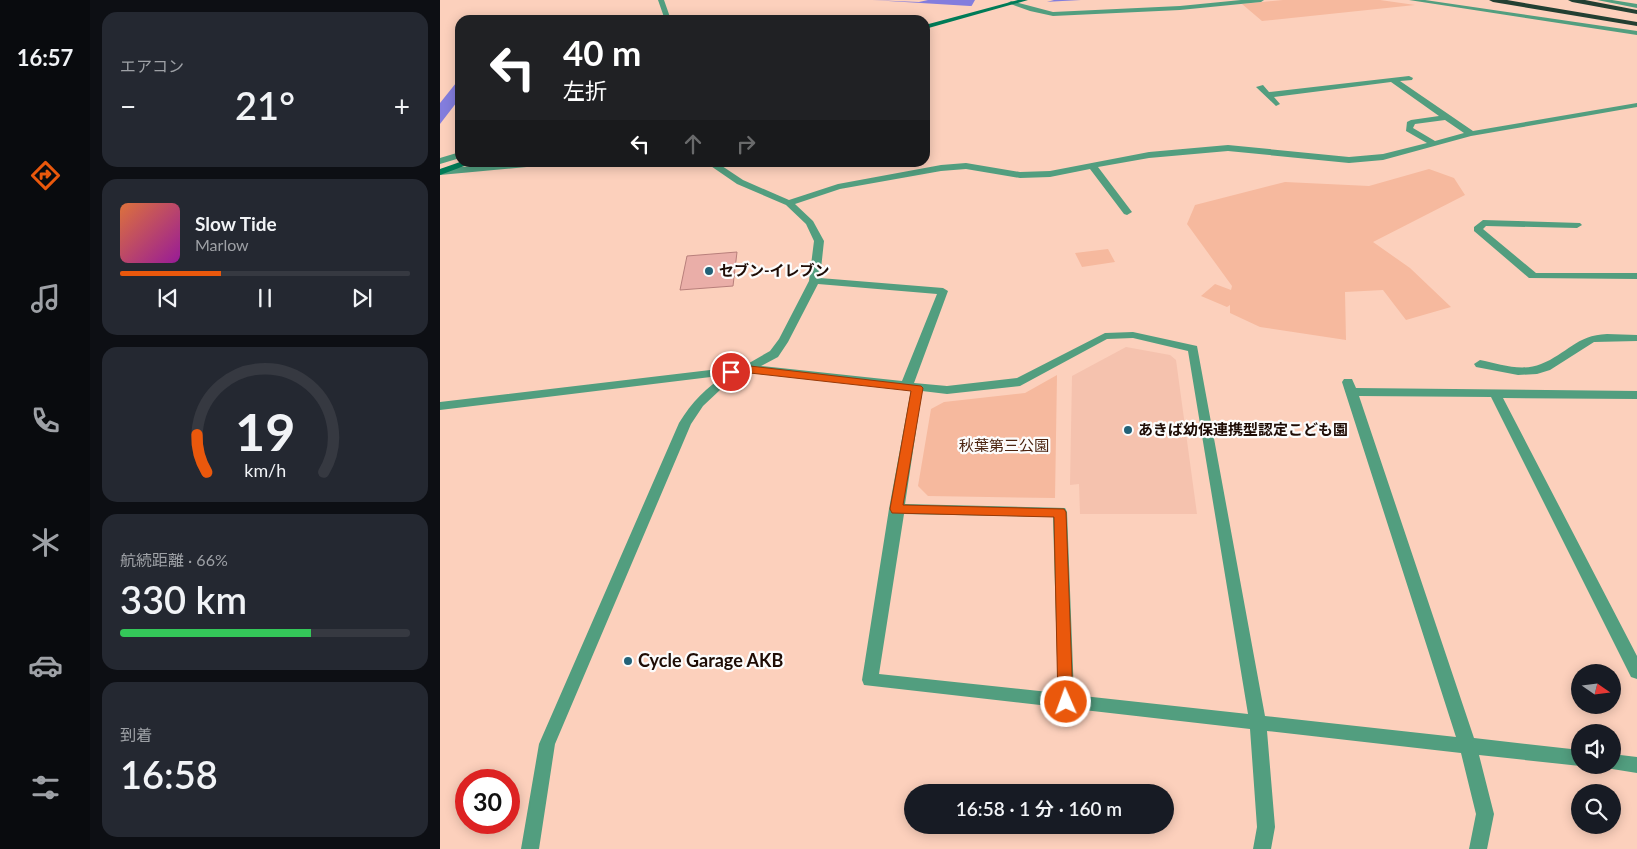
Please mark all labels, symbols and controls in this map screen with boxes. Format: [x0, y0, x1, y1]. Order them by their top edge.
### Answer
text: 40 m [563, 31, 641, 73]
icon: left [480, 35, 545, 100]
text: 16:57 [17, 44, 73, 71]
text: エアコン [120, 56, 184, 75]
text: 左折 [563, 77, 607, 104]
text: 21° [235, 82, 295, 128]
text: − [120, 89, 136, 123]
text: + [394, 89, 410, 123]
icon: left [626, 130, 654, 158]
icon: ahead [679, 130, 707, 158]
icon: right [732, 130, 760, 158]
icon: directions [28, 158, 63, 193]
text: Slow Tide [195, 212, 277, 235]
text: Marlow [195, 235, 249, 254]
place label: セブン-イレブン [719, 261, 830, 279]
marker: セブン-イレブン [703, 265, 715, 277]
icon: music [28, 281, 63, 316]
icon: previous [154, 284, 182, 312]
icon: pause [251, 284, 279, 312]
icon: next [348, 284, 376, 312]
pin [710, 351, 752, 393]
icon: arrive [717, 358, 745, 386]
text: 19 [235, 400, 295, 462]
icon: phone [28, 403, 63, 438]
place label: あきば幼保連携型認定こども園 [1138, 420, 1348, 438]
marker: あきば幼保連携型認定こども園 [1122, 424, 1134, 436]
park label: 秋葉第三公園 [959, 436, 1049, 454]
text: km/h [244, 459, 286, 481]
icon: climate [28, 525, 63, 560]
text: 航続距離 · 66% [120, 550, 228, 569]
text: 330 km [120, 576, 247, 622]
icon: car [28, 648, 63, 683]
place label: Cycle Garage AKB [638, 649, 783, 671]
marker: Cycle Garage AKB [622, 655, 634, 667]
north arrow [1571, 664, 1621, 714]
map controls [1571, 664, 1621, 834]
position arrow [1039, 675, 1091, 727]
button: sound [1571, 724, 1621, 774]
text: 到着 [120, 725, 152, 744]
text: 16:58 [120, 751, 218, 797]
speed limit sign: 30 [455, 769, 520, 834]
icon: filters [28, 770, 63, 805]
button: search [1571, 784, 1621, 834]
text: 16:58 · 1 分 · 160 m [956, 797, 1122, 820]

